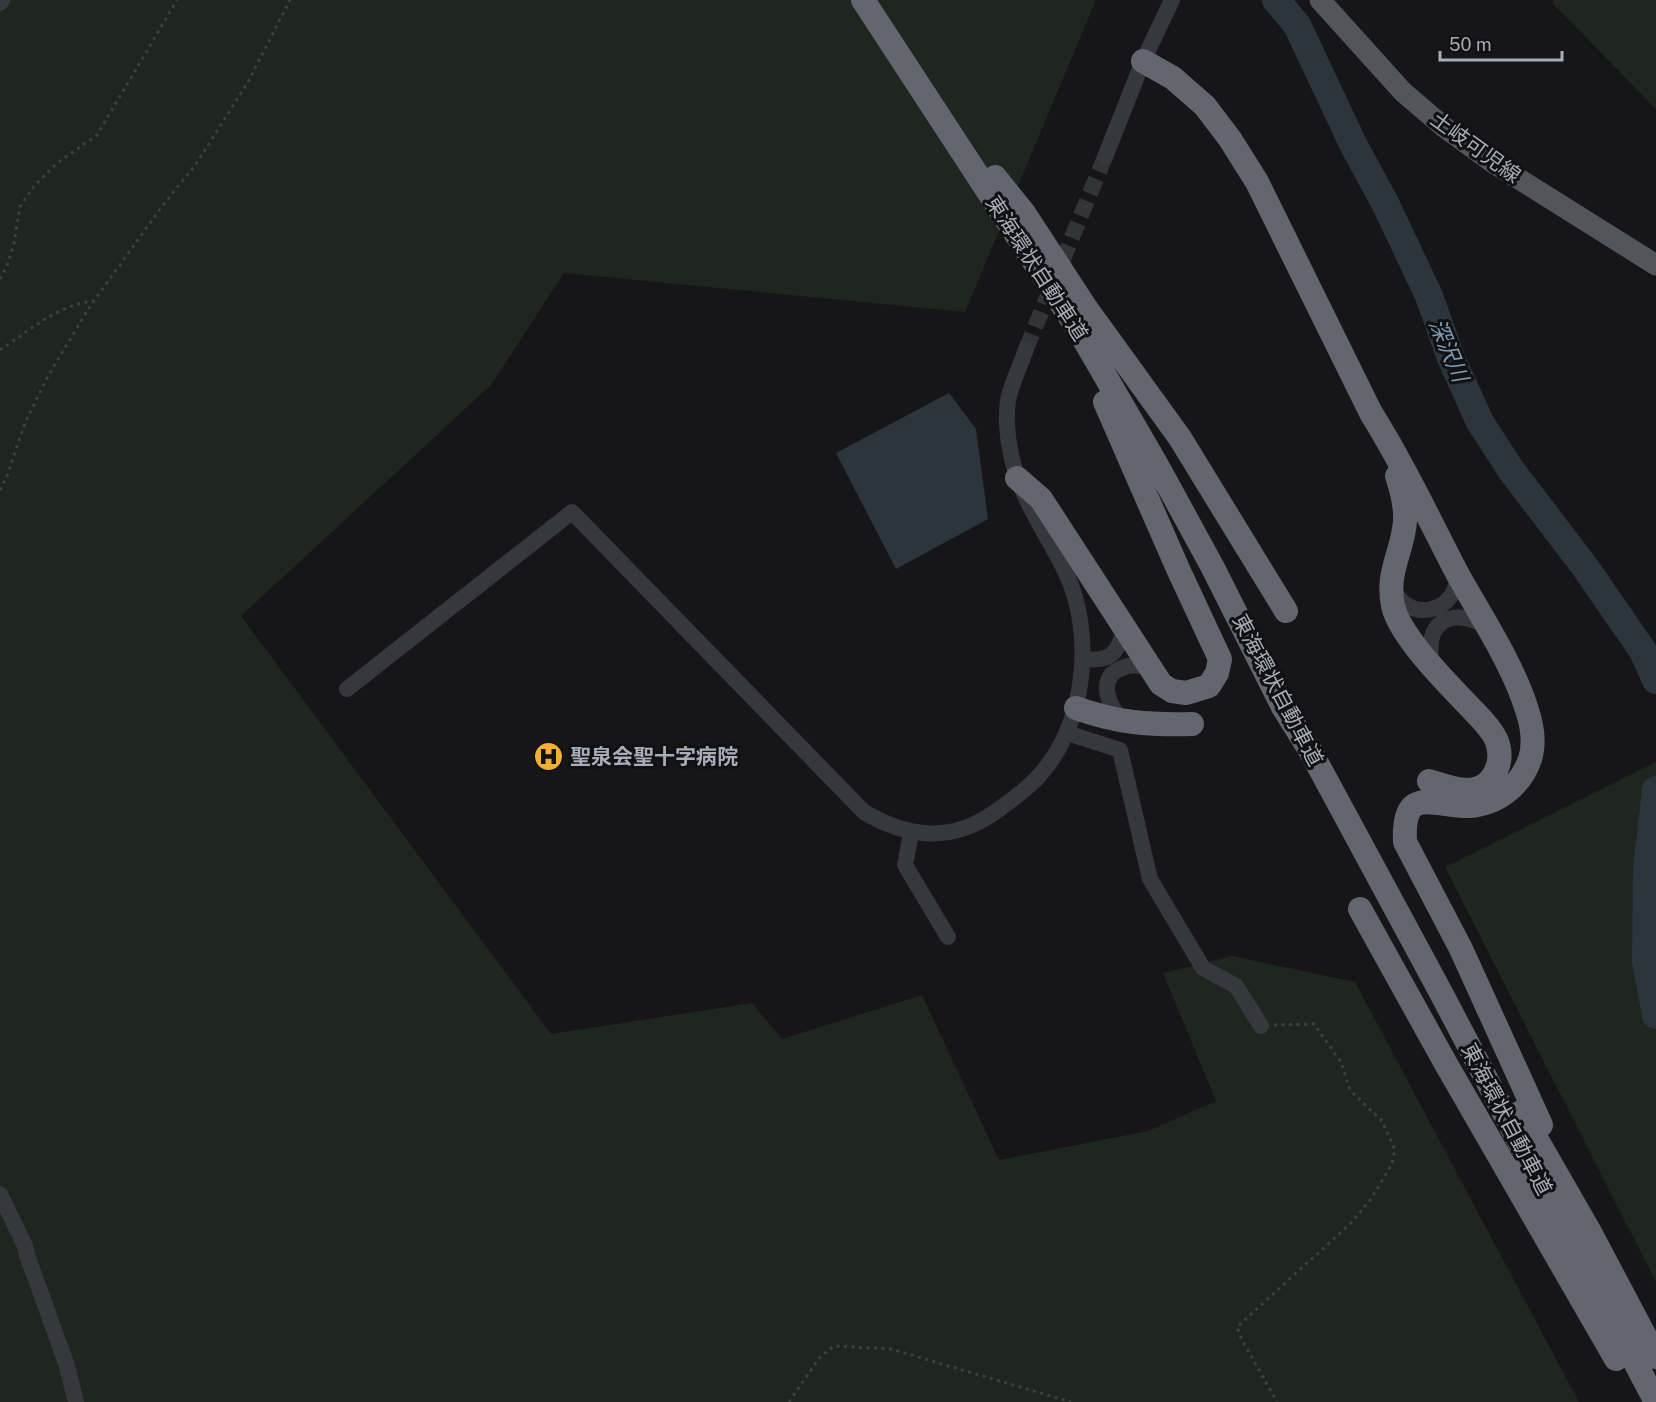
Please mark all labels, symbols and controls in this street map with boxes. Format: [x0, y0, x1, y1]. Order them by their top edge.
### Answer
scale bar [1440, 24, 1562, 62]
text: 50 m [1449, 34, 1492, 55]
street label: 土岐可児線 [1426, 106, 1526, 188]
street label: 東海環状自動車道 [981, 191, 1093, 345]
water label: 深沢川 [1424, 315, 1475, 387]
street label: 東海環状自動車道 [1228, 610, 1328, 770]
hospital icon: 聖泉会聖十字病院 [533, 740, 565, 772]
place label: 聖泉会聖十字病院 [570, 744, 738, 769]
street label: 東海環状自動車道 [1457, 1039, 1557, 1199]

